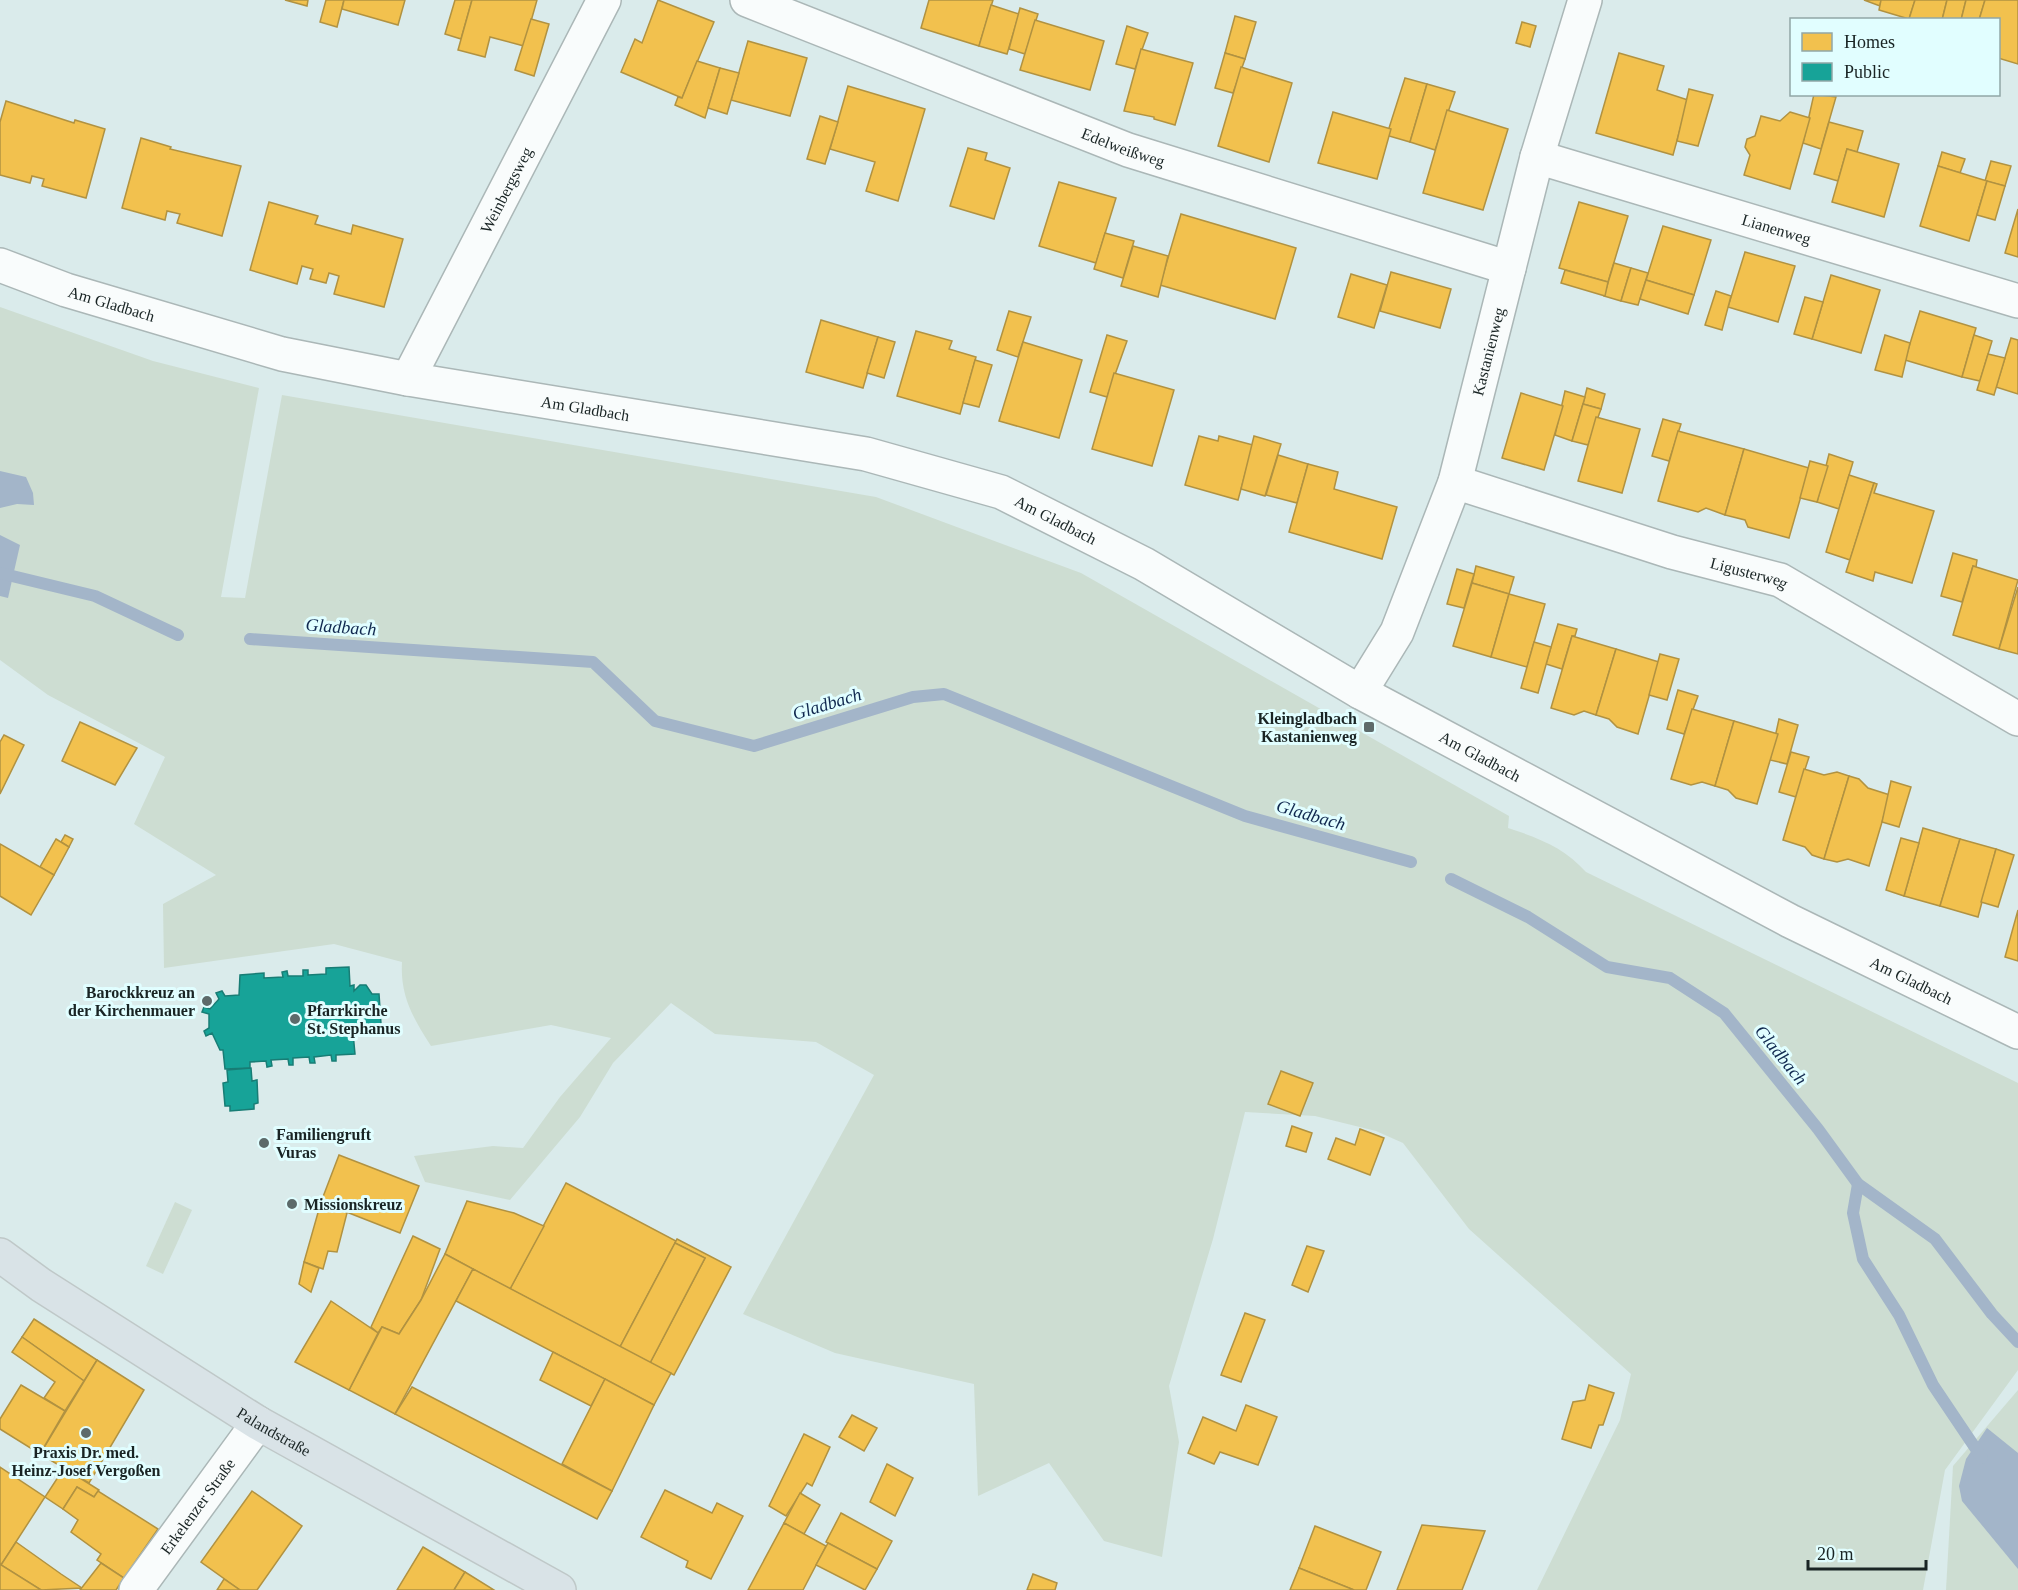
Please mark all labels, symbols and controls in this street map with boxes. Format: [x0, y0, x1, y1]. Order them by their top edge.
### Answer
legend [1790, 18, 2000, 96]
text: Homes [1844, 32, 1895, 52]
text: Public [1844, 62, 1890, 82]
street label: Edelweißweg [1079, 125, 1167, 171]
street label: Weinbergsweg [477, 144, 536, 236]
street label: Lianenweg [1740, 211, 1813, 248]
street label: Am Gladbach [66, 283, 157, 325]
street label: Kastanienweg [1469, 305, 1509, 398]
street label: Am Gladbach [540, 393, 631, 424]
street label: Am Gladbach [1012, 492, 1099, 548]
street label: Ligusterweg [1708, 554, 1791, 593]
water label: Gladbach [305, 615, 377, 639]
water label: Gladbach [790, 684, 864, 724]
place label: Kleingladbach Kastanienweg [1257, 710, 1357, 746]
marker: Kleingladbach Kastanienweg [1362, 720, 1376, 734]
street label: Am Gladbach [1437, 728, 1523, 785]
water label: Gladbach [1274, 796, 1348, 834]
street label: Am Gladbach [1867, 953, 1955, 1008]
place label: Barockkreuz an der Kirchenmauer [68, 984, 195, 1019]
marker: Barockkreuz an der Kirchenmauer [200, 994, 214, 1008]
place label: Pfarrkirche St. Stephanus [307, 1002, 400, 1038]
marker: Pfarrkirche St. Stephanus [288, 1012, 302, 1026]
water label: Gladbach [1751, 1021, 1811, 1089]
place label: Familiengruft Vuras [276, 1126, 372, 1161]
marker: Familiengruft Vuras [257, 1136, 271, 1150]
place label: Missionskreuz [304, 1196, 402, 1213]
marker: Missionskreuz [285, 1197, 299, 1211]
street label: Palandstraße [234, 1404, 313, 1459]
marker: Praxis Dr. med. Heinz-Josef Vergoßen [79, 1426, 93, 1440]
place label: Praxis Dr. med. Heinz-Josef Vergoßen [12, 1444, 161, 1480]
street label: Erkelenzer Straße [157, 1455, 238, 1557]
scale bar [1808, 1533, 1926, 1571]
text: 20 m [1817, 1544, 1854, 1564]

